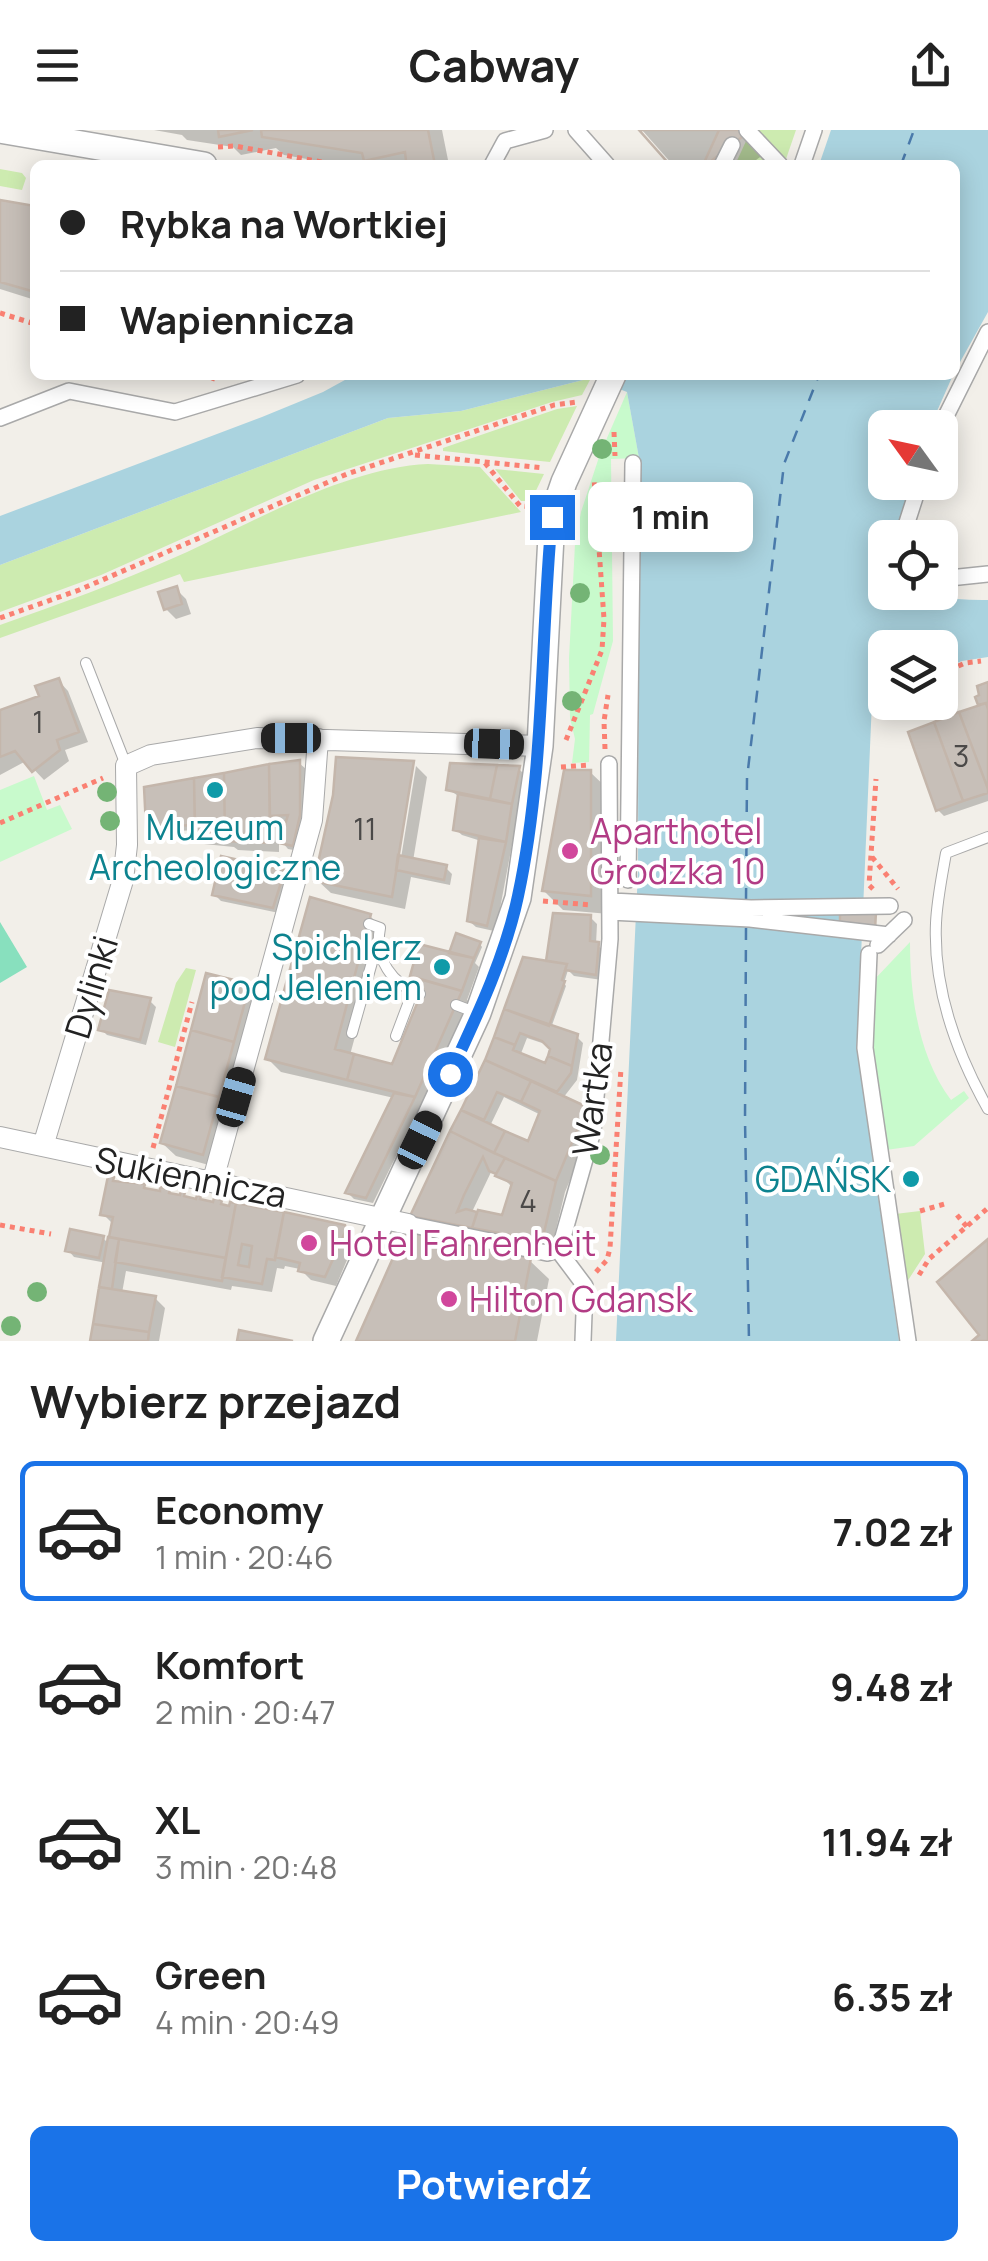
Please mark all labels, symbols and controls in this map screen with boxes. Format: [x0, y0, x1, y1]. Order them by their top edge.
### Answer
text: Cabway [409, 34, 579, 96]
icon: menu [30, 38, 85, 93]
icon: share [903, 38, 958, 93]
text: Rybka na Wortkiej [120, 197, 448, 249]
text: Wapiennicza [120, 293, 355, 345]
north arrow [868, 410, 958, 500]
map controls [868, 410, 958, 720]
callout: 1 min [587, 482, 752, 552]
route end [530, 495, 575, 540]
text: 1 min [631, 495, 710, 539]
button: locate [868, 520, 958, 610]
button: layers [868, 630, 958, 720]
house number: 1 [32, 701, 44, 742]
car [261, 723, 321, 753]
car [463, 728, 525, 760]
house number: 3 [953, 735, 969, 776]
marker: Muzeum Archeologiczne [204, 779, 226, 801]
place label: Muzeum Archeologiczne [89, 803, 341, 891]
place label: Aparthotel Grodzka 10 [590, 807, 766, 895]
house number: 11 [353, 808, 377, 849]
marker: Aparthotel Grodzka 10 [559, 840, 581, 862]
place label: Spichlerz pod Jeleniem [209, 923, 422, 1011]
street label: Dylinki [53, 930, 129, 1044]
marker: Spichlerz pod Jeleniem [431, 956, 453, 978]
street label: Wartka [560, 1039, 624, 1159]
route start [428, 1052, 473, 1097]
car [213, 1064, 259, 1130]
car [393, 1106, 447, 1174]
street label: Sukiennicza [91, 1135, 291, 1219]
place label: GDAŃSK [755, 1155, 891, 1203]
marker: GDAŃSK [900, 1168, 922, 1190]
house number: 4 [519, 1180, 537, 1221]
place label: Hotel Fahrenheit [329, 1219, 596, 1267]
marker: Hotel Fahrenheit [298, 1232, 320, 1254]
place label: Hilton Gdansk [469, 1275, 694, 1323]
marker: Hilton Gdansk [438, 1288, 460, 1310]
text: Wybierz przejazd [30, 1370, 401, 1432]
text: Economy [155, 1483, 324, 1535]
icon: car [35, 1486, 125, 1576]
text: 7.02 zł [833, 1505, 953, 1557]
text: 1 min · 20:46 [155, 1535, 334, 1579]
text: Komfort [155, 1638, 304, 1690]
icon: car [35, 1641, 125, 1731]
text: 9.48 zł [830, 1660, 953, 1712]
text: 2 min · 20:47 [155, 1690, 336, 1734]
text: XL [155, 1793, 200, 1845]
icon: car [35, 1796, 125, 1886]
text: 11.94 zł [821, 1815, 953, 1867]
text: 3 min · 20:48 [155, 1845, 338, 1889]
text: Green [155, 1948, 267, 2000]
icon: car [35, 1951, 125, 2041]
text: 6.35 zł [832, 1970, 953, 2022]
text: 4 min · 20:49 [155, 2000, 340, 2044]
button: Potwierdź [30, 2126, 958, 2241]

